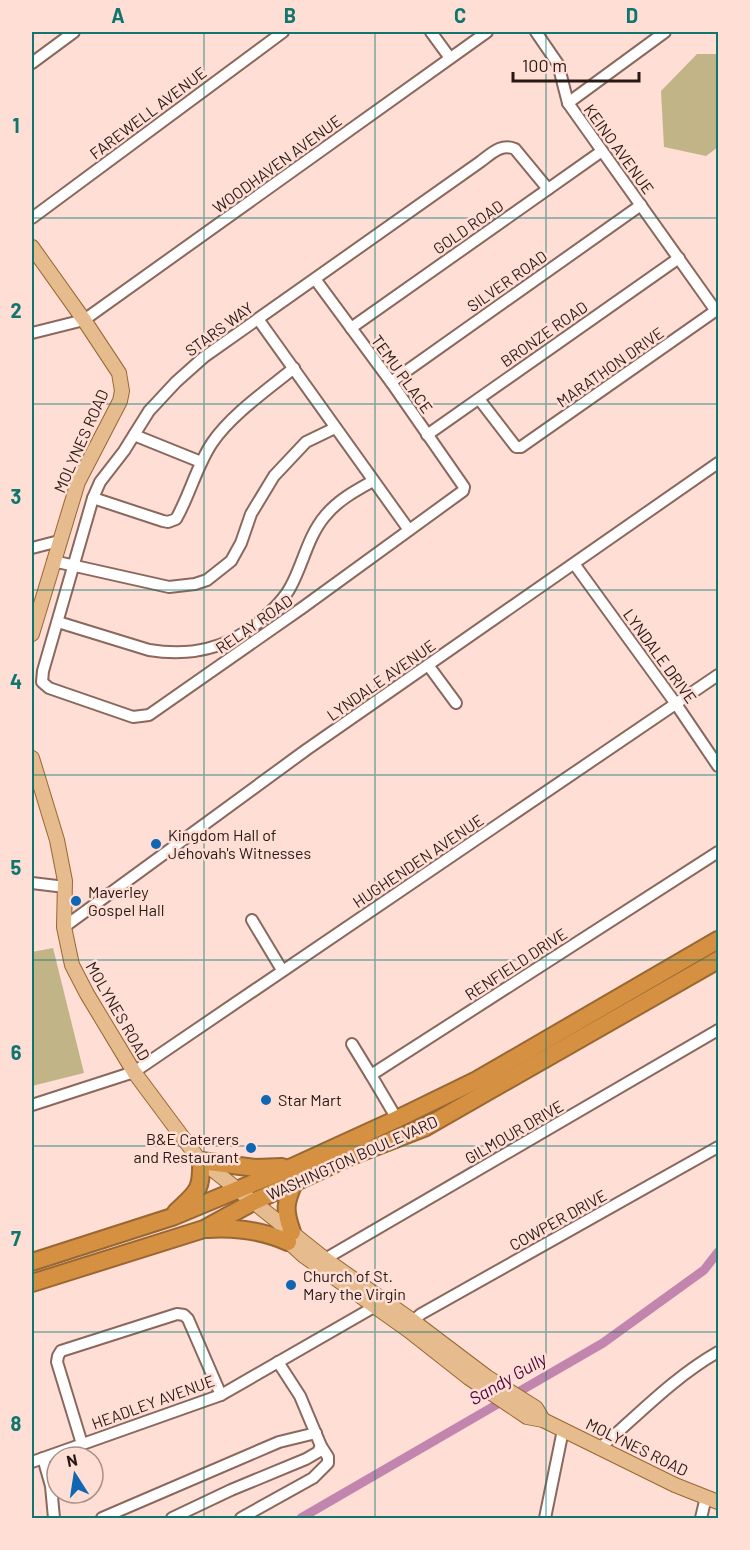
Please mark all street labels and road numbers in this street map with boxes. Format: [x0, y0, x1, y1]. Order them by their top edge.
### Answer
street label: FAREWELL AVENUE [86, 63, 210, 163]
street label: KEINO AVENUE [580, 100, 658, 197]
street label: WOODHAVEN AVENUE [209, 110, 345, 217]
street label: GOLD ROAD [429, 196, 506, 258]
street label: SILVER ROAD [463, 246, 550, 315]
street label: BRONZE ROAD [497, 297, 591, 371]
street label: STARS WAY [181, 298, 256, 360]
street label: MARATHON DRIVE [552, 323, 667, 411]
street label: TEMU PLACE [368, 331, 437, 416]
street label: MOLYNES ROAD [49, 386, 112, 495]
street label: RELAY ROAD [212, 590, 296, 657]
street label: LYNDALE DRIVE [620, 605, 701, 707]
street label: LYNDALE AVENUE [323, 635, 439, 724]
street label: HUGHENDEN AVENUE [349, 810, 487, 911]
street label: RENFIELD DRIVE [461, 924, 570, 1004]
street label: MOLYNES ROAD [82, 958, 154, 1064]
street label: GILMOUR DRIVE [461, 1096, 566, 1167]
street label: WASHINGTON BOULEVARD [263, 1111, 440, 1204]
street label: COWPER DRIVE [506, 1185, 610, 1254]
street label: HEADLEY AVENUE [89, 1370, 217, 1433]
street label: MOLYNES ROAD [583, 1414, 691, 1479]

